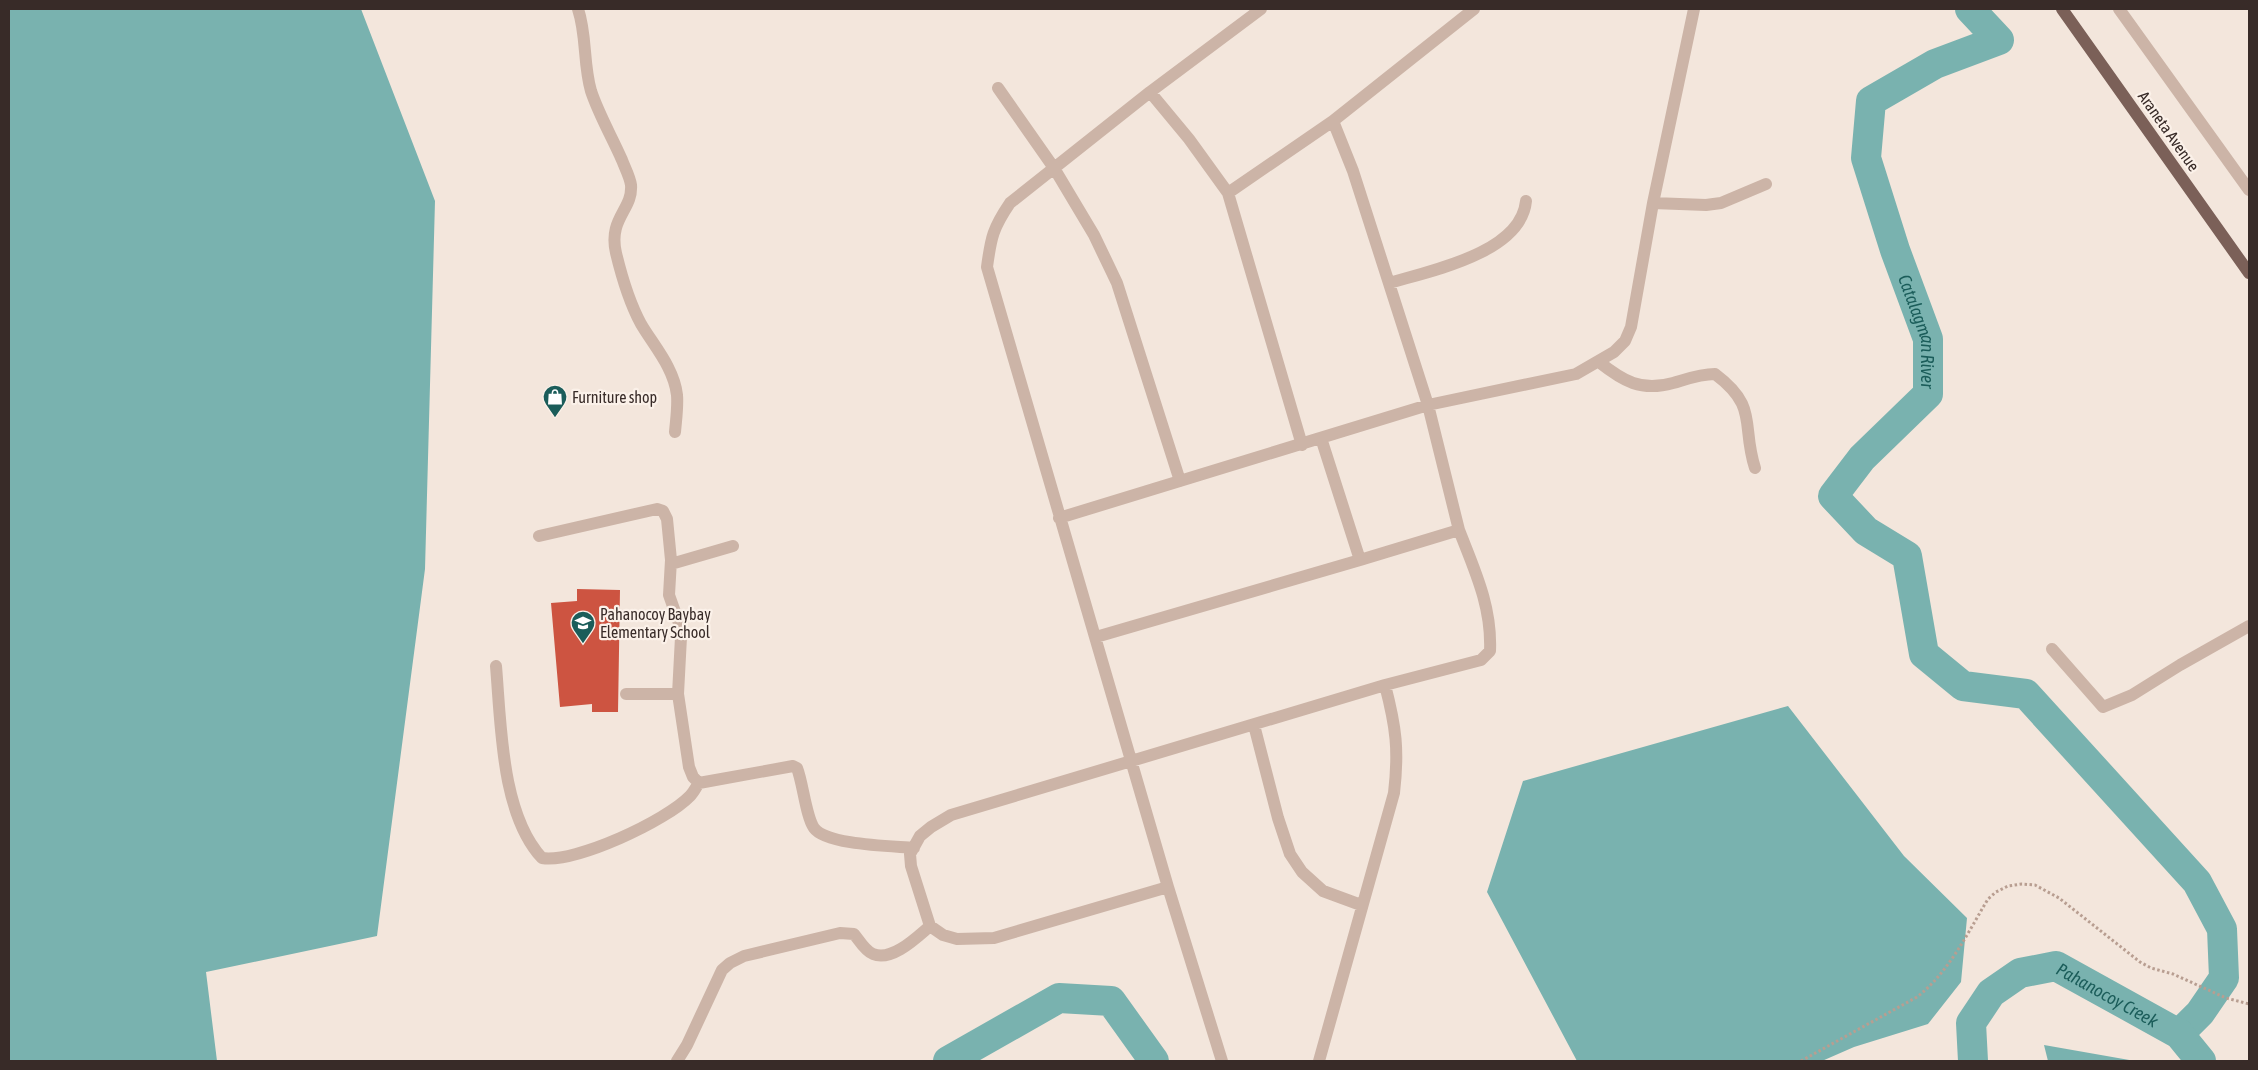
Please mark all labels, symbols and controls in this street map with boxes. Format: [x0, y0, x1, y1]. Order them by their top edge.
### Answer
street label: Araneta Avenue [2135, 88, 2203, 174]
water label: Catalagman River [1894, 271, 1939, 389]
shop icon: Furniture shop [542, 384, 568, 418]
place label: Furniture shop [572, 388, 657, 407]
place label: Pahanocoy Baybay Elementary School [600, 605, 711, 642]
school or university icon: Pahanocoy Baybay Elementary School [570, 610, 596, 644]
water label: Pahanocoy Creek [2053, 958, 2163, 1032]

